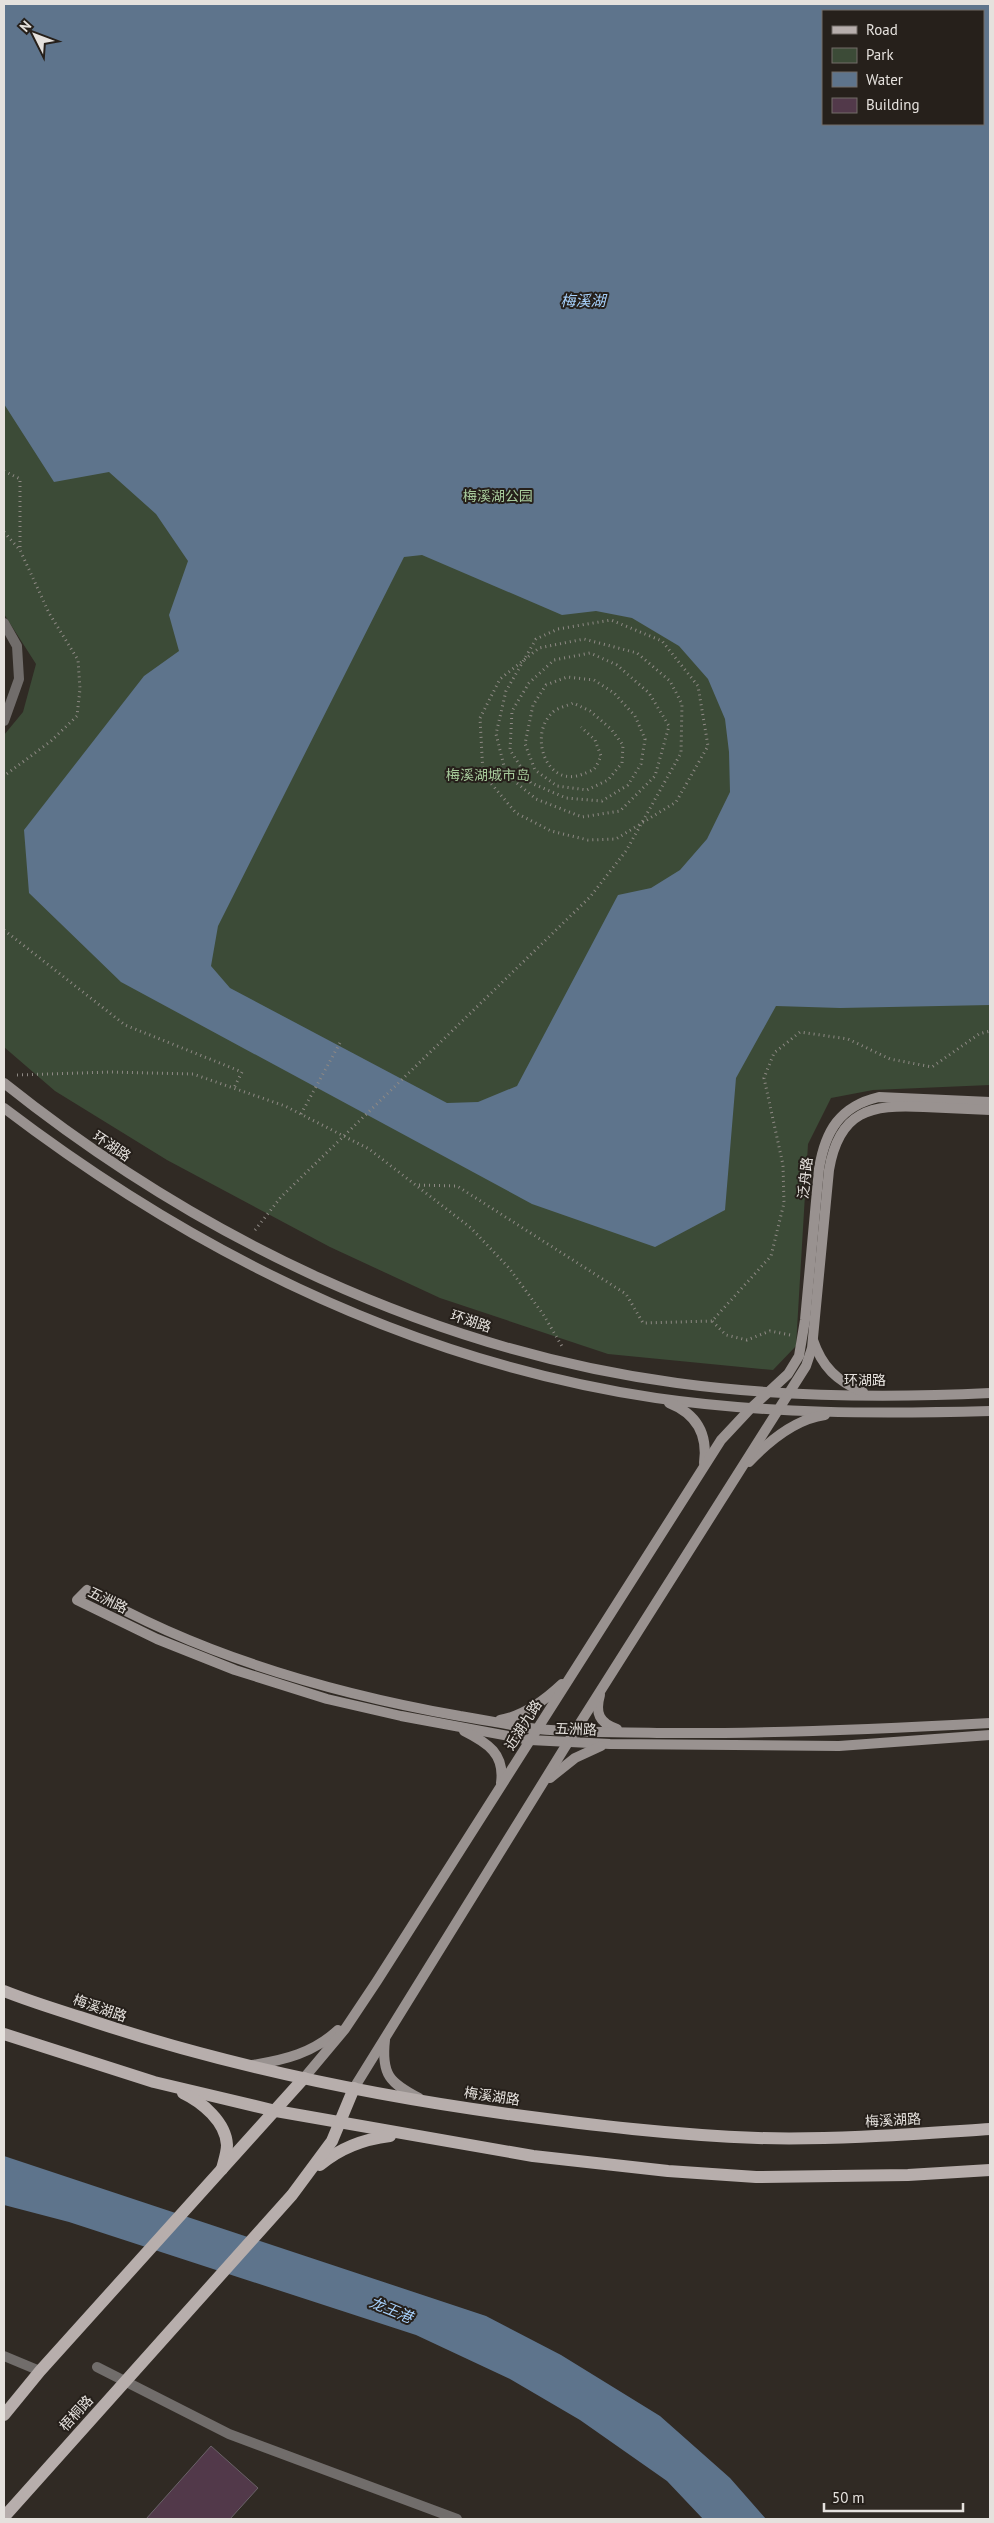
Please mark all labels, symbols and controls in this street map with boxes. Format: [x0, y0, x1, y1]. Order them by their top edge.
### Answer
north arrow [10, 10, 60, 60]
legend [822, 10, 984, 125]
text: N [16, 17, 35, 36]
text: Road [866, 20, 898, 39]
text: Park [866, 45, 894, 64]
text: Water [866, 70, 903, 89]
text: Building [866, 95, 920, 114]
water label: 梅溪湖 [560, 291, 607, 310]
park label: 梅溪湖公园 [463, 487, 533, 505]
park label: 梅溪湖城市岛 [446, 766, 530, 784]
street label: 环湖路 [90, 1127, 134, 1165]
street label: 泛舟路 [794, 1156, 816, 1200]
street label: 环湖路 [448, 1306, 494, 1336]
street label: 环湖路 [844, 1371, 886, 1389]
street label: 五洲路 [85, 1583, 131, 1617]
street label: 近湖九路 [501, 1696, 545, 1754]
street label: 五洲路 [555, 1719, 597, 1739]
street label: 梅溪湖路 [71, 1990, 129, 2026]
street label: 梅溪湖路 [463, 2083, 521, 2109]
street label: 梅溪湖路 [865, 2110, 921, 2130]
water label: 龙王港 [367, 2292, 417, 2328]
street label: 梧桐路 [55, 2391, 97, 2435]
scale bar [824, 2480, 963, 2512]
text: 50 m [832, 2488, 865, 2507]

